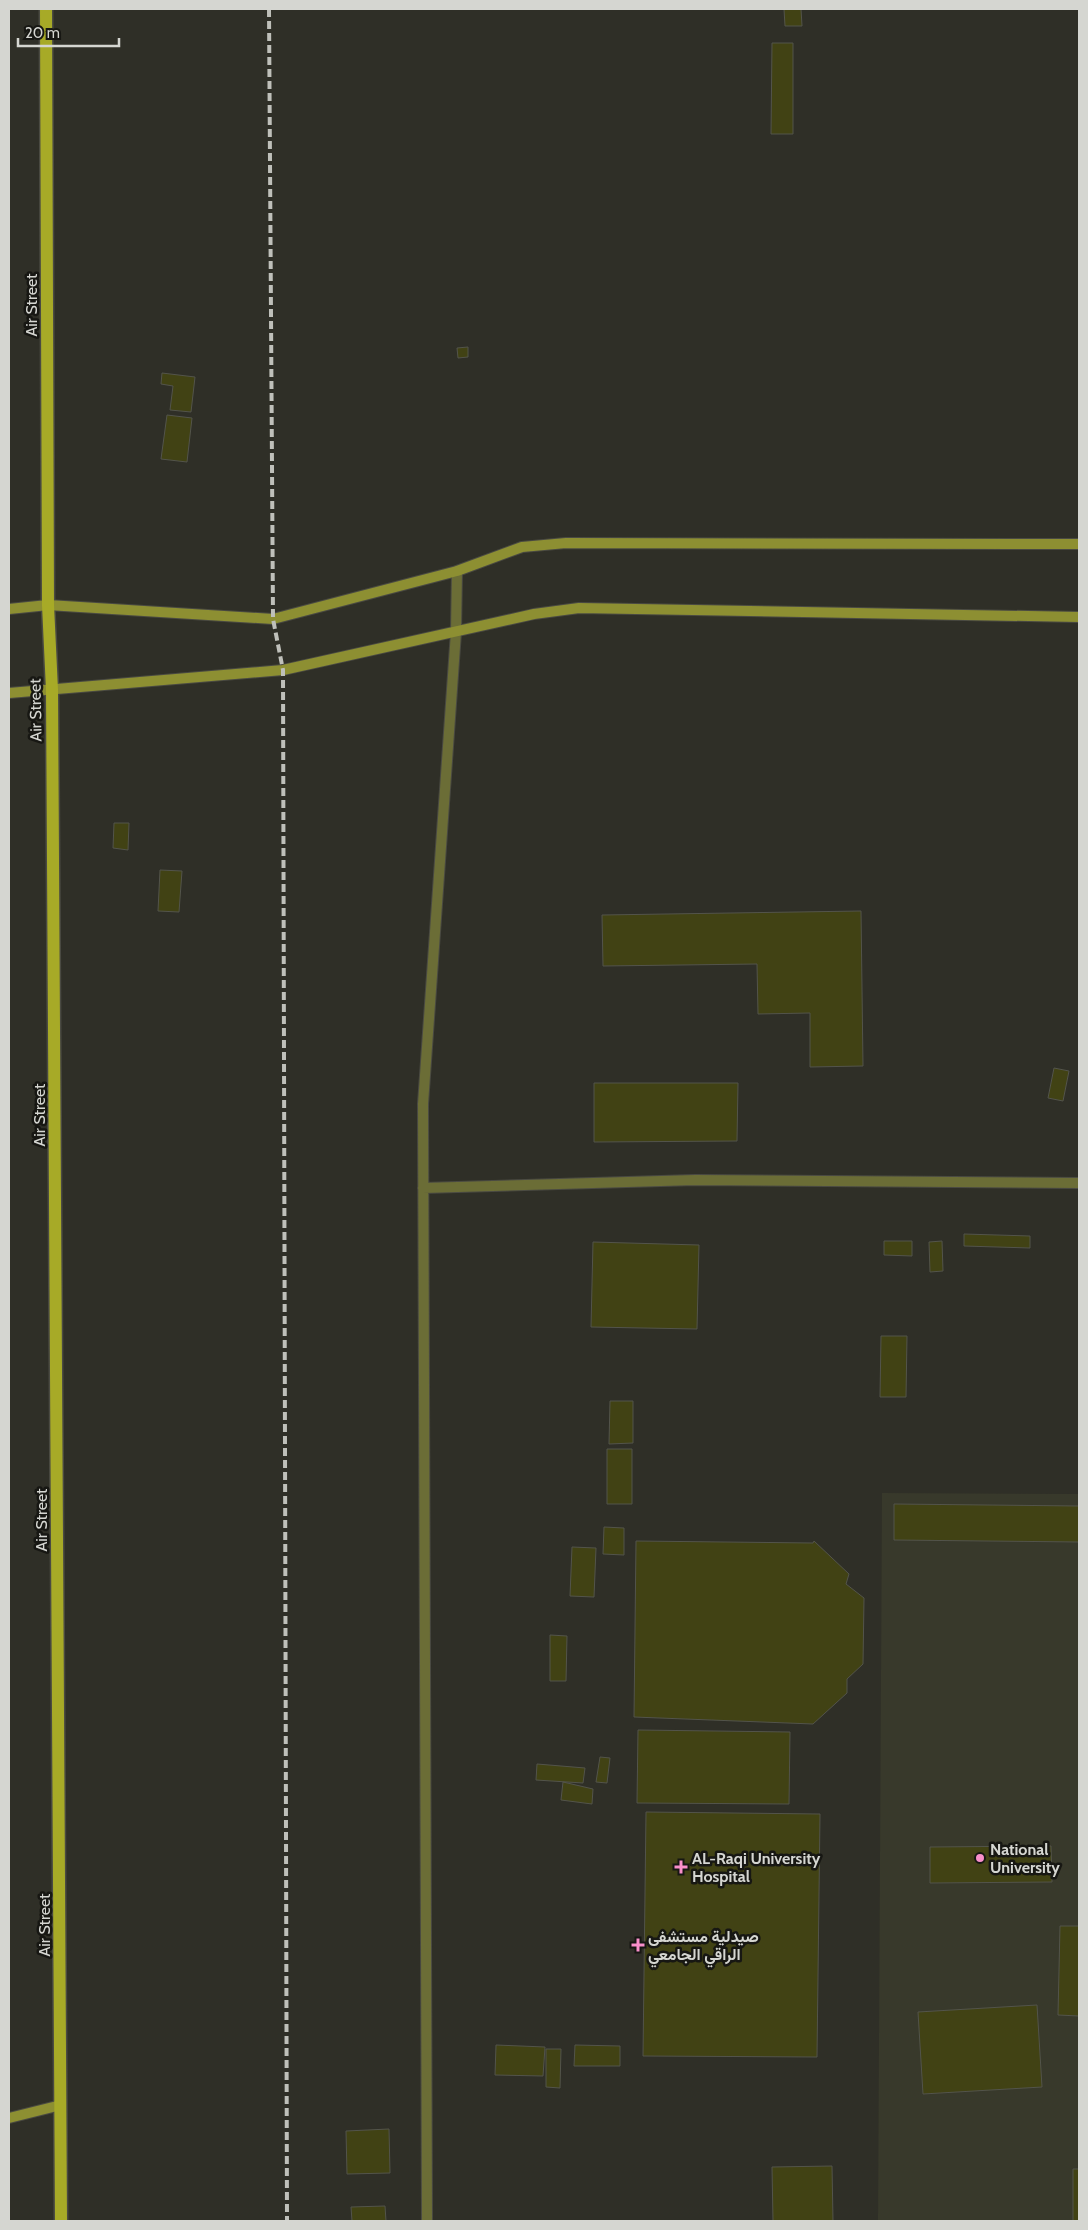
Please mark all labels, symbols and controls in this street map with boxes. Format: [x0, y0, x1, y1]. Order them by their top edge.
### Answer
scale bar [18, 15, 119, 47]
text: 20 m [25, 24, 60, 42]
street label: Air Street [22, 273, 41, 337]
street label: Air Street [25, 678, 46, 742]
street label: Air Street [30, 1083, 49, 1147]
street label: Air Street [32, 1488, 51, 1552]
place label: National University [990, 1840, 1060, 1877]
place label: AL-Raqi University Hospital [692, 1849, 821, 1886]
marker: National University [974, 1852, 986, 1864]
marker: AL-Raqi University Hospital [674, 1860, 688, 1874]
street label: Air Street [35, 1893, 54, 1957]
place label: صيدلية مستشفى الراقي الجامعي [648, 1927, 759, 1968]
marker: صيدلية مستشفى الراقي الجامعي [632, 1939, 644, 1951]

